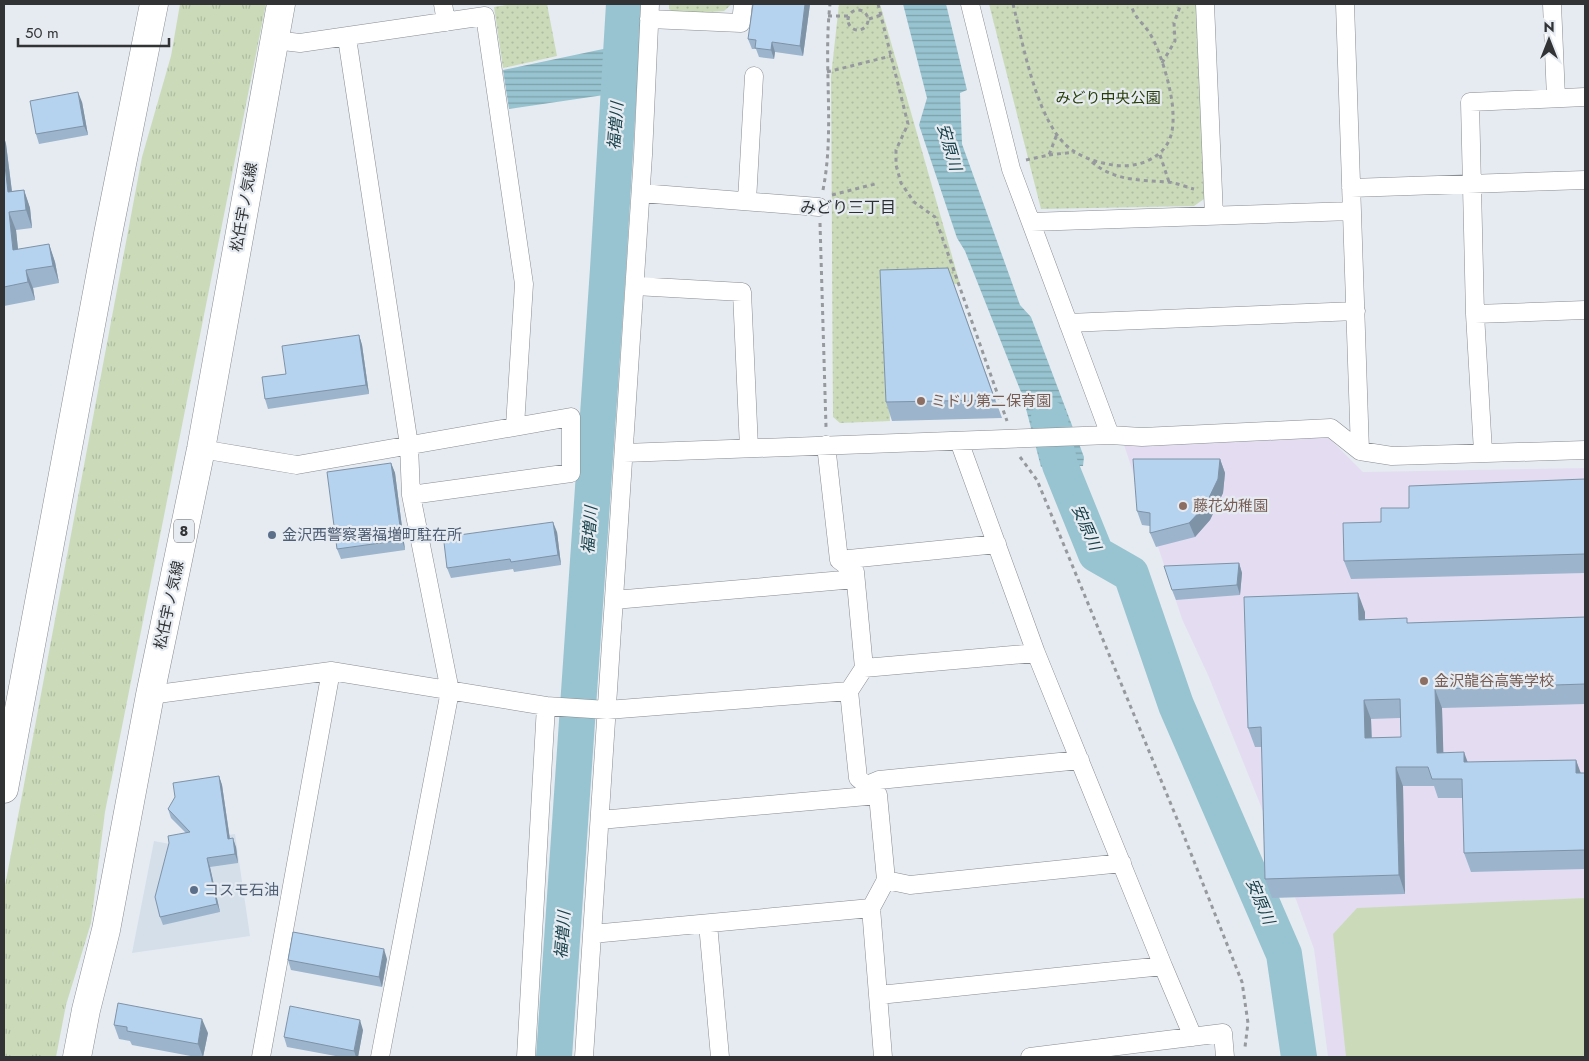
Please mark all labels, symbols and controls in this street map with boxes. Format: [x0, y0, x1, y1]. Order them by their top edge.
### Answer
scale bar [18, 15, 169, 47]
north arrow [1524, 15, 1574, 65]
text: N [1543, 17, 1555, 37]
text: 50 m [25, 22, 59, 44]
park label: みどり中央公園 [1055, 87, 1161, 109]
water label: 福増川 [602, 99, 629, 151]
water label: 安原川 [932, 121, 968, 175]
street label: 松任宇ノ気線 [225, 161, 263, 253]
district label: みどり三丁目 [800, 196, 896, 219]
place label: ミドリ第二保育園 [931, 390, 1051, 412]
marker: ミドリ第二保育園 [915, 395, 927, 407]
place label: 藤花幼稚園 [1193, 495, 1268, 517]
marker: 藤花幼稚園 [1177, 500, 1189, 512]
water label: 安原川 [1066, 501, 1108, 556]
water label: 福増川 [576, 503, 603, 555]
road number: 8 [174, 520, 194, 542]
place label: 金沢西警察署福増町駐在所 [282, 524, 462, 546]
marker: 金沢西警察署福増町駐在所 [266, 529, 278, 541]
street label: 松任宇ノ気線 [149, 559, 189, 651]
place label: 金沢龍谷高等学校 [1434, 670, 1554, 692]
marker: 金沢龍谷高等学校 [1418, 675, 1430, 687]
water label: 安原川 [1241, 875, 1281, 930]
place label: コスモ石油 [204, 879, 279, 901]
marker: コスモ石油 [188, 884, 200, 896]
water label: 福増川 [549, 908, 576, 960]

